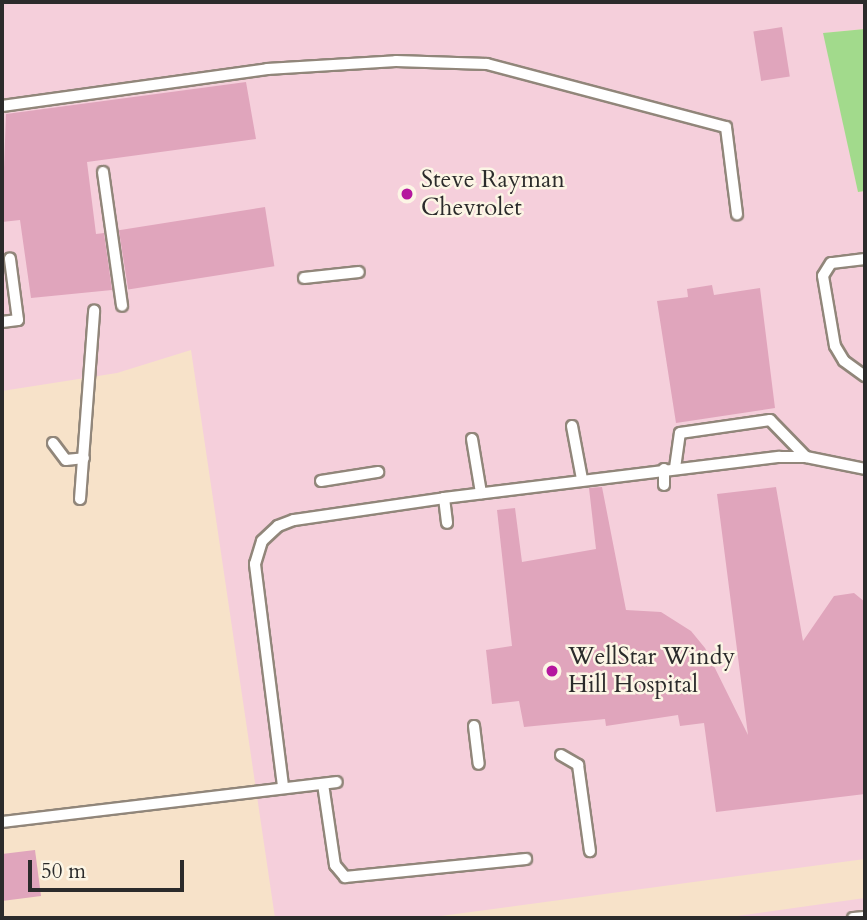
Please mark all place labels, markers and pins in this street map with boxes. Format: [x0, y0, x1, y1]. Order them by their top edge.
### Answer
place label: Steve Rayman Chevrolet [421, 166, 565, 222]
marker: Steve Rayman Chevrolet [399, 186, 415, 202]
place label: WellStar Windy Hill Hospital [568, 643, 735, 699]
marker: WellStar Windy Hill Hospital [542, 661, 562, 681]

